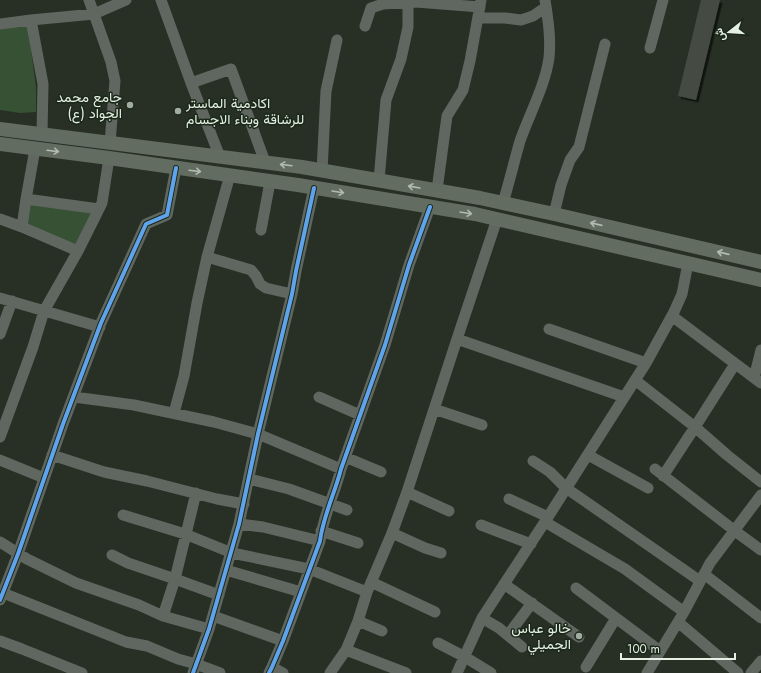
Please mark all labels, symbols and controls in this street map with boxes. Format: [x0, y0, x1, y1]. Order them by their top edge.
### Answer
north arrow [709, 12, 749, 52]
text: ش [710, 26, 729, 44]
place label: جامع محمد الجواد (ع) [56, 87, 122, 124]
place label: اكادمية الماستر للرشاقة وبناء الاجسام [185, 93, 304, 129]
marker: جامع محمد الجواد (ع) [125, 100, 135, 110]
marker: اكادمية الماستر للرشاقة وبناء الاجسام [173, 106, 183, 116]
one-way arrow [46, 147, 59, 155]
one-way arrow [280, 161, 293, 169]
one-way arrow [188, 167, 201, 175]
one-way arrow [408, 182, 421, 190]
one-way arrow [331, 188, 344, 196]
one-way arrow [459, 209, 472, 217]
one-way arrow [590, 219, 603, 227]
one-way arrow [717, 249, 730, 257]
place label: خالو عباس الجميلي [511, 618, 571, 656]
marker: خالو عباس الجميلي [574, 631, 584, 641]
scale bar [621, 635, 735, 661]
text: 100 m [627, 640, 660, 658]

